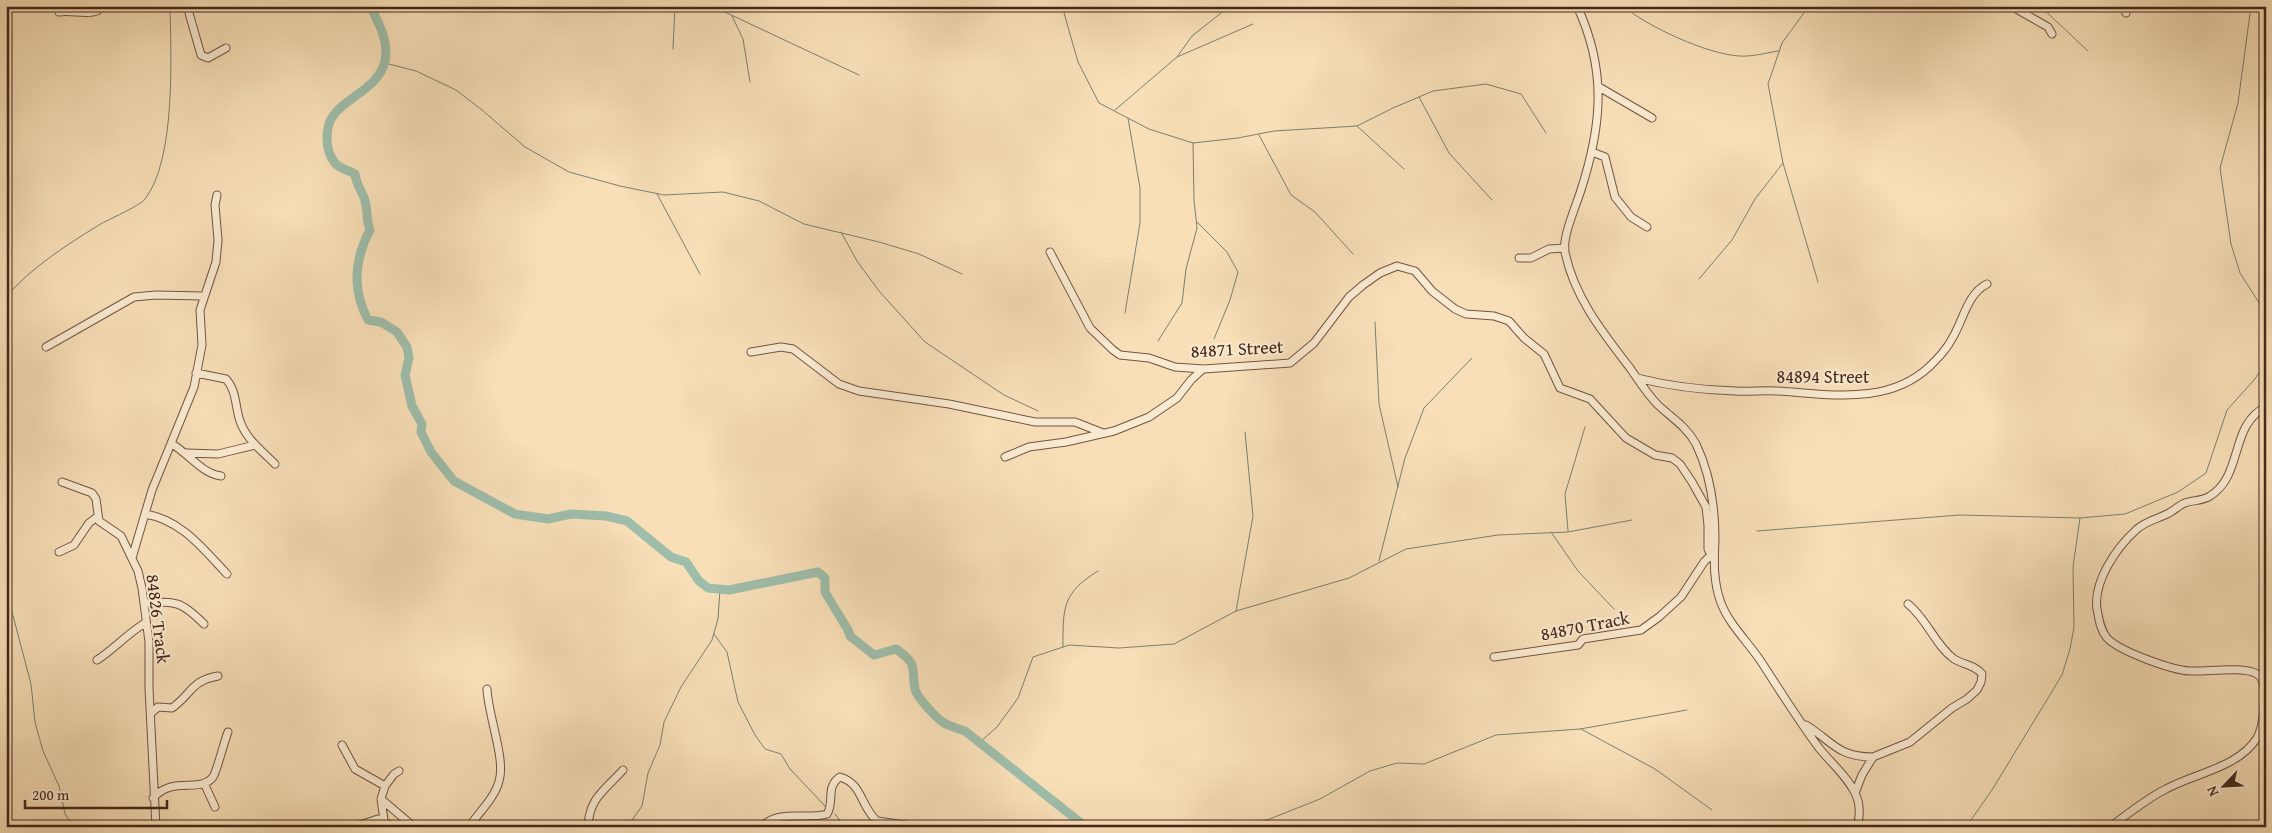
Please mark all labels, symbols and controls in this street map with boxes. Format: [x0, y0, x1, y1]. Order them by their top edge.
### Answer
street label: 84871 Street [1190, 333, 1285, 364]
street label: 84894 Street [1777, 363, 1870, 390]
street label: 84826 Track [140, 573, 177, 666]
street label: 84870 Track [1538, 604, 1632, 647]
north arrow [2200, 760, 2250, 810]
scale bar [25, 778, 168, 810]
text: N [2201, 782, 2223, 800]
text: 200 m [32, 784, 70, 805]

